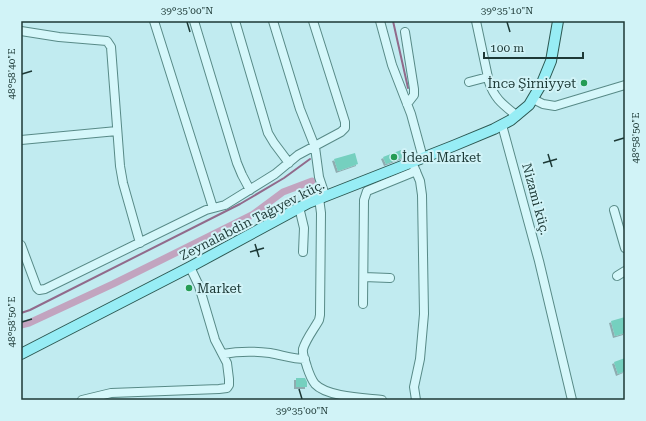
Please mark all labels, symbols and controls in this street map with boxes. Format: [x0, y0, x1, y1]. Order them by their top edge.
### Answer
text: 39°35'00"N [161, 5, 213, 16]
text: 39°35'10"N [481, 5, 533, 16]
scale bar [484, 34, 583, 60]
text: 100 m [490, 41, 524, 55]
text: 48°58'40"E [6, 48, 17, 100]
place label: İncə Şirniyyət [487, 76, 576, 91]
marker: İncə Şirniyyət [579, 78, 589, 88]
text: 48°58'50"E [630, 112, 641, 164]
place label: İdeal Market [402, 150, 481, 165]
marker: İdeal Market [389, 152, 399, 162]
street label: Nizami küç. [519, 161, 553, 237]
street label: Zeynalabdin Tağıyev küç. [177, 177, 327, 263]
place label: Market [197, 281, 242, 296]
marker: Market [184, 283, 194, 293]
text: 48°58'50"E [6, 296, 17, 348]
text: 39°35'00"N [276, 405, 328, 416]

